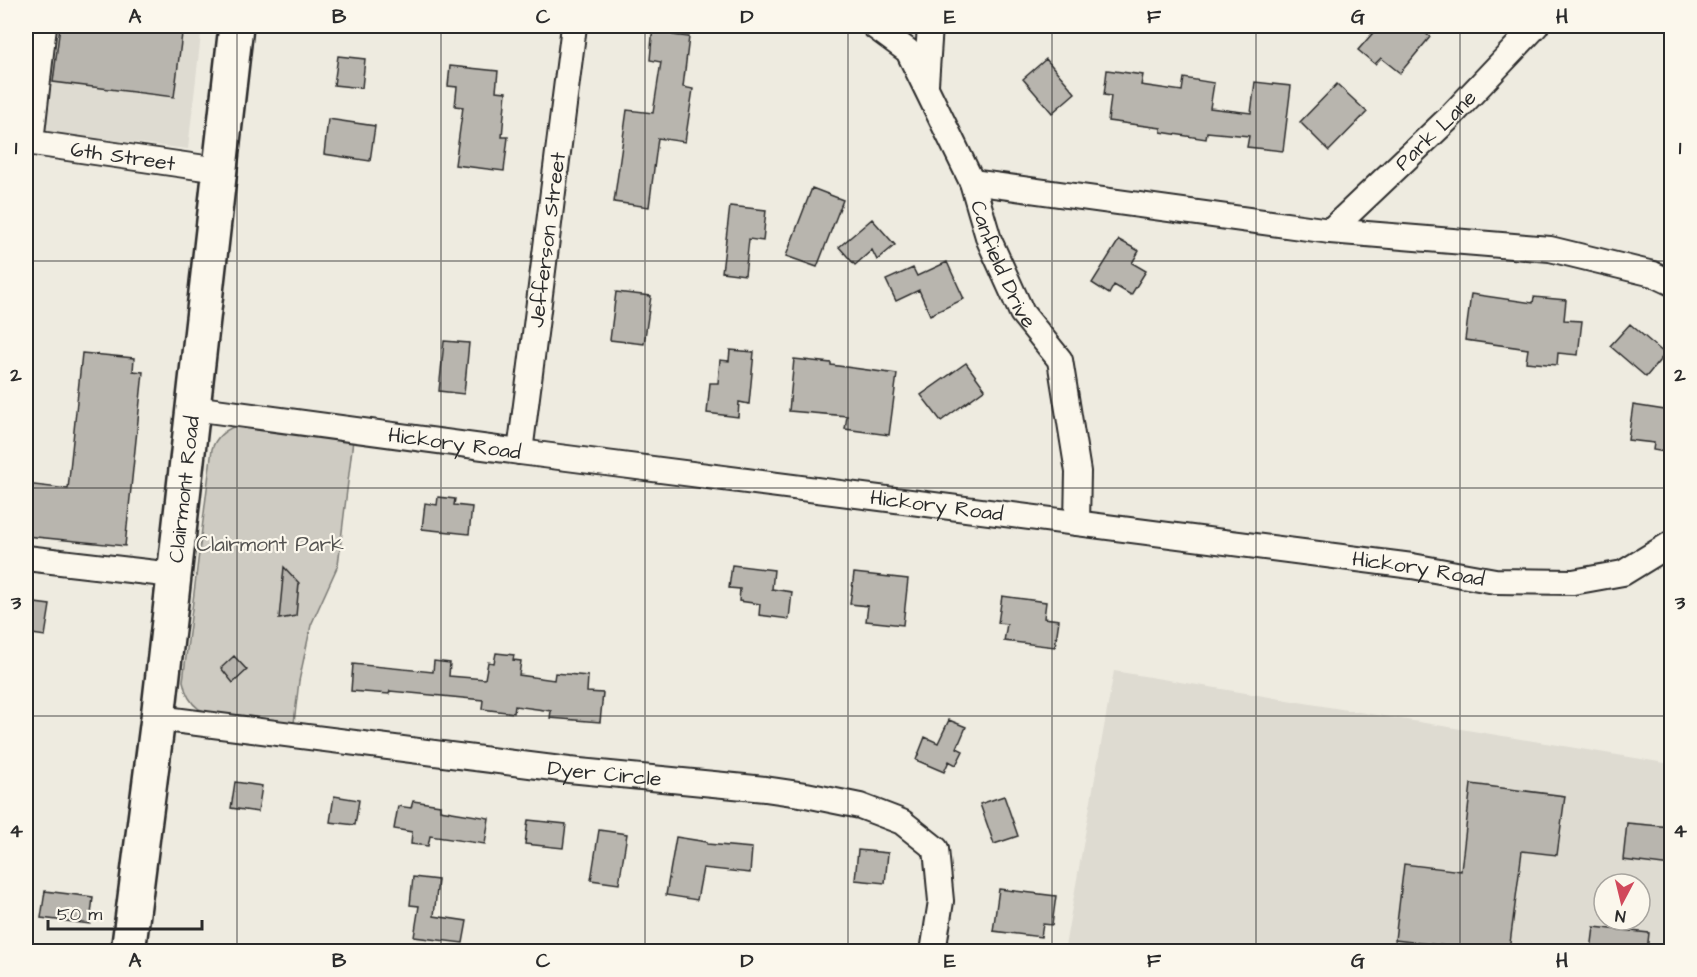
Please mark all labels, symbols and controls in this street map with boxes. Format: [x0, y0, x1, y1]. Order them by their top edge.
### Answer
text: A [129, 3, 142, 31]
text: B [332, 3, 347, 31]
text: C [536, 3, 551, 31]
text: D [741, 3, 754, 31]
text: E [944, 3, 956, 31]
text: F [1147, 3, 1162, 31]
text: G [1351, 3, 1365, 31]
text: H [1556, 3, 1568, 31]
street label: Park Lane [1388, 83, 1483, 177]
text: 1 [15, 134, 18, 162]
street label: 6th Street [69, 134, 178, 178]
text: 1 [1679, 134, 1682, 162]
street label: Jefferson Street [521, 150, 572, 329]
street label: Canfield Drive [964, 197, 1043, 334]
text: 2 [9, 361, 22, 389]
text: 2 [1673, 361, 1686, 389]
street label: Clairmont Road [161, 414, 206, 564]
street label: Hickory Road [386, 420, 523, 467]
street label: Hickory Road [868, 482, 1005, 528]
park label: Clairmont Park [196, 530, 344, 559]
street label: Hickory Road [1351, 544, 1487, 593]
text: 3 [10, 589, 22, 617]
text: 3 [1674, 589, 1686, 617]
street label: Dyer Circle [546, 753, 663, 793]
text: 4 [9, 817, 23, 845]
text: 4 [1673, 817, 1687, 845]
north arrow [1592, 872, 1652, 932]
scale bar [48, 893, 202, 931]
text: 50 m [57, 902, 102, 927]
text: N [1614, 904, 1627, 927]
text: A [129, 947, 142, 975]
text: B [332, 947, 347, 975]
text: C [536, 947, 551, 975]
text: D [741, 947, 754, 975]
text: E [944, 947, 956, 975]
text: F [1147, 947, 1162, 975]
text: G [1351, 947, 1365, 975]
text: H [1556, 947, 1568, 975]

